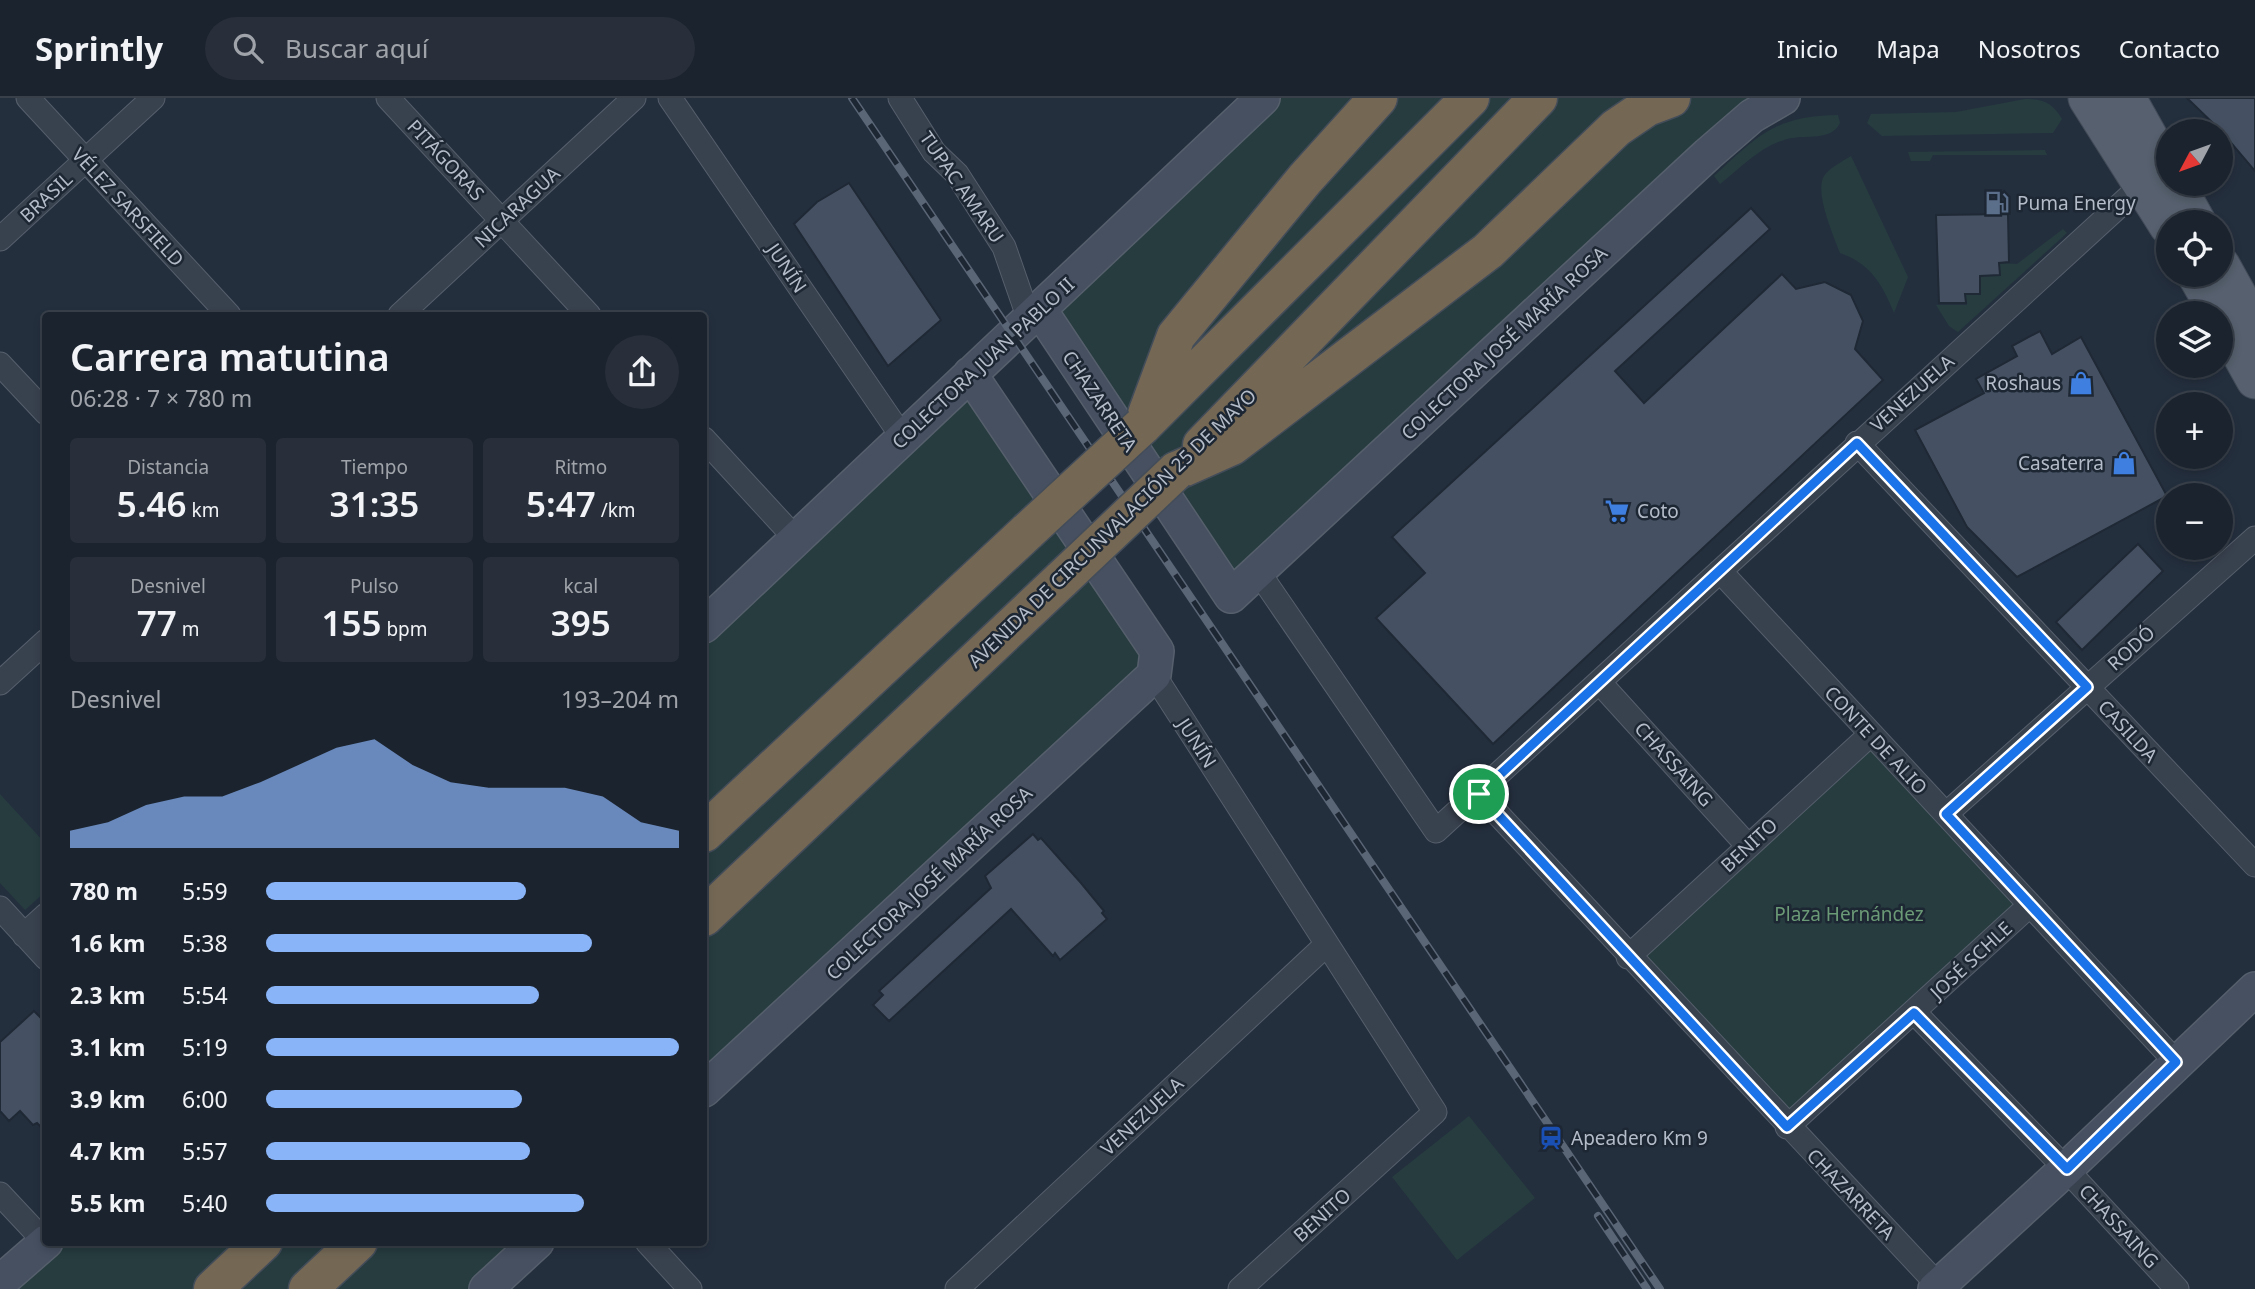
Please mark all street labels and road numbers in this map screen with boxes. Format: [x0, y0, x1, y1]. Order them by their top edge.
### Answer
street label: PITÁGORAS [402, 114, 490, 206]
street label: TUPAC AMARU [914, 126, 1010, 248]
street label: VÉLEZ SARSFIELD [66, 142, 190, 272]
street label: NICARAGUA [469, 160, 566, 253]
street label: BRASIL [14, 166, 78, 228]
street label: JUNÍN [760, 237, 813, 298]
street label: COLECTORA JOSÉ MARÍA ROSA [1395, 240, 1613, 446]
street label: COLECTORA JUAN PABLO II [886, 271, 1080, 455]
street label: CHAZARRETA [1057, 345, 1144, 457]
street label: VENEZUELA [1865, 348, 1960, 438]
street label: AVENIDA DE CIRCUNVALACIÓN 25 DE MAYO [962, 383, 1262, 673]
street label: RODÓ [2102, 620, 2160, 676]
street label: CONTE DE ALIO [1819, 680, 1933, 800]
street label: CASILDA [2092, 694, 2164, 769]
street label: JUNÍN [1170, 711, 1223, 773]
street label: CHASSAING [1629, 716, 1719, 812]
street label: COLECTORA JOSÉ MARÍA ROSA [820, 780, 1038, 986]
street label: BENITO [1715, 812, 1783, 878]
street label: JOSÉ SCHLE [1923, 915, 2018, 1006]
street label: VENEZUELA [1095, 1070, 1190, 1161]
street label: CHAZARRETA [1801, 1143, 1902, 1246]
street label: CHASSAING [2073, 1178, 2165, 1274]
street label: BENITO [1288, 1182, 1356, 1248]

